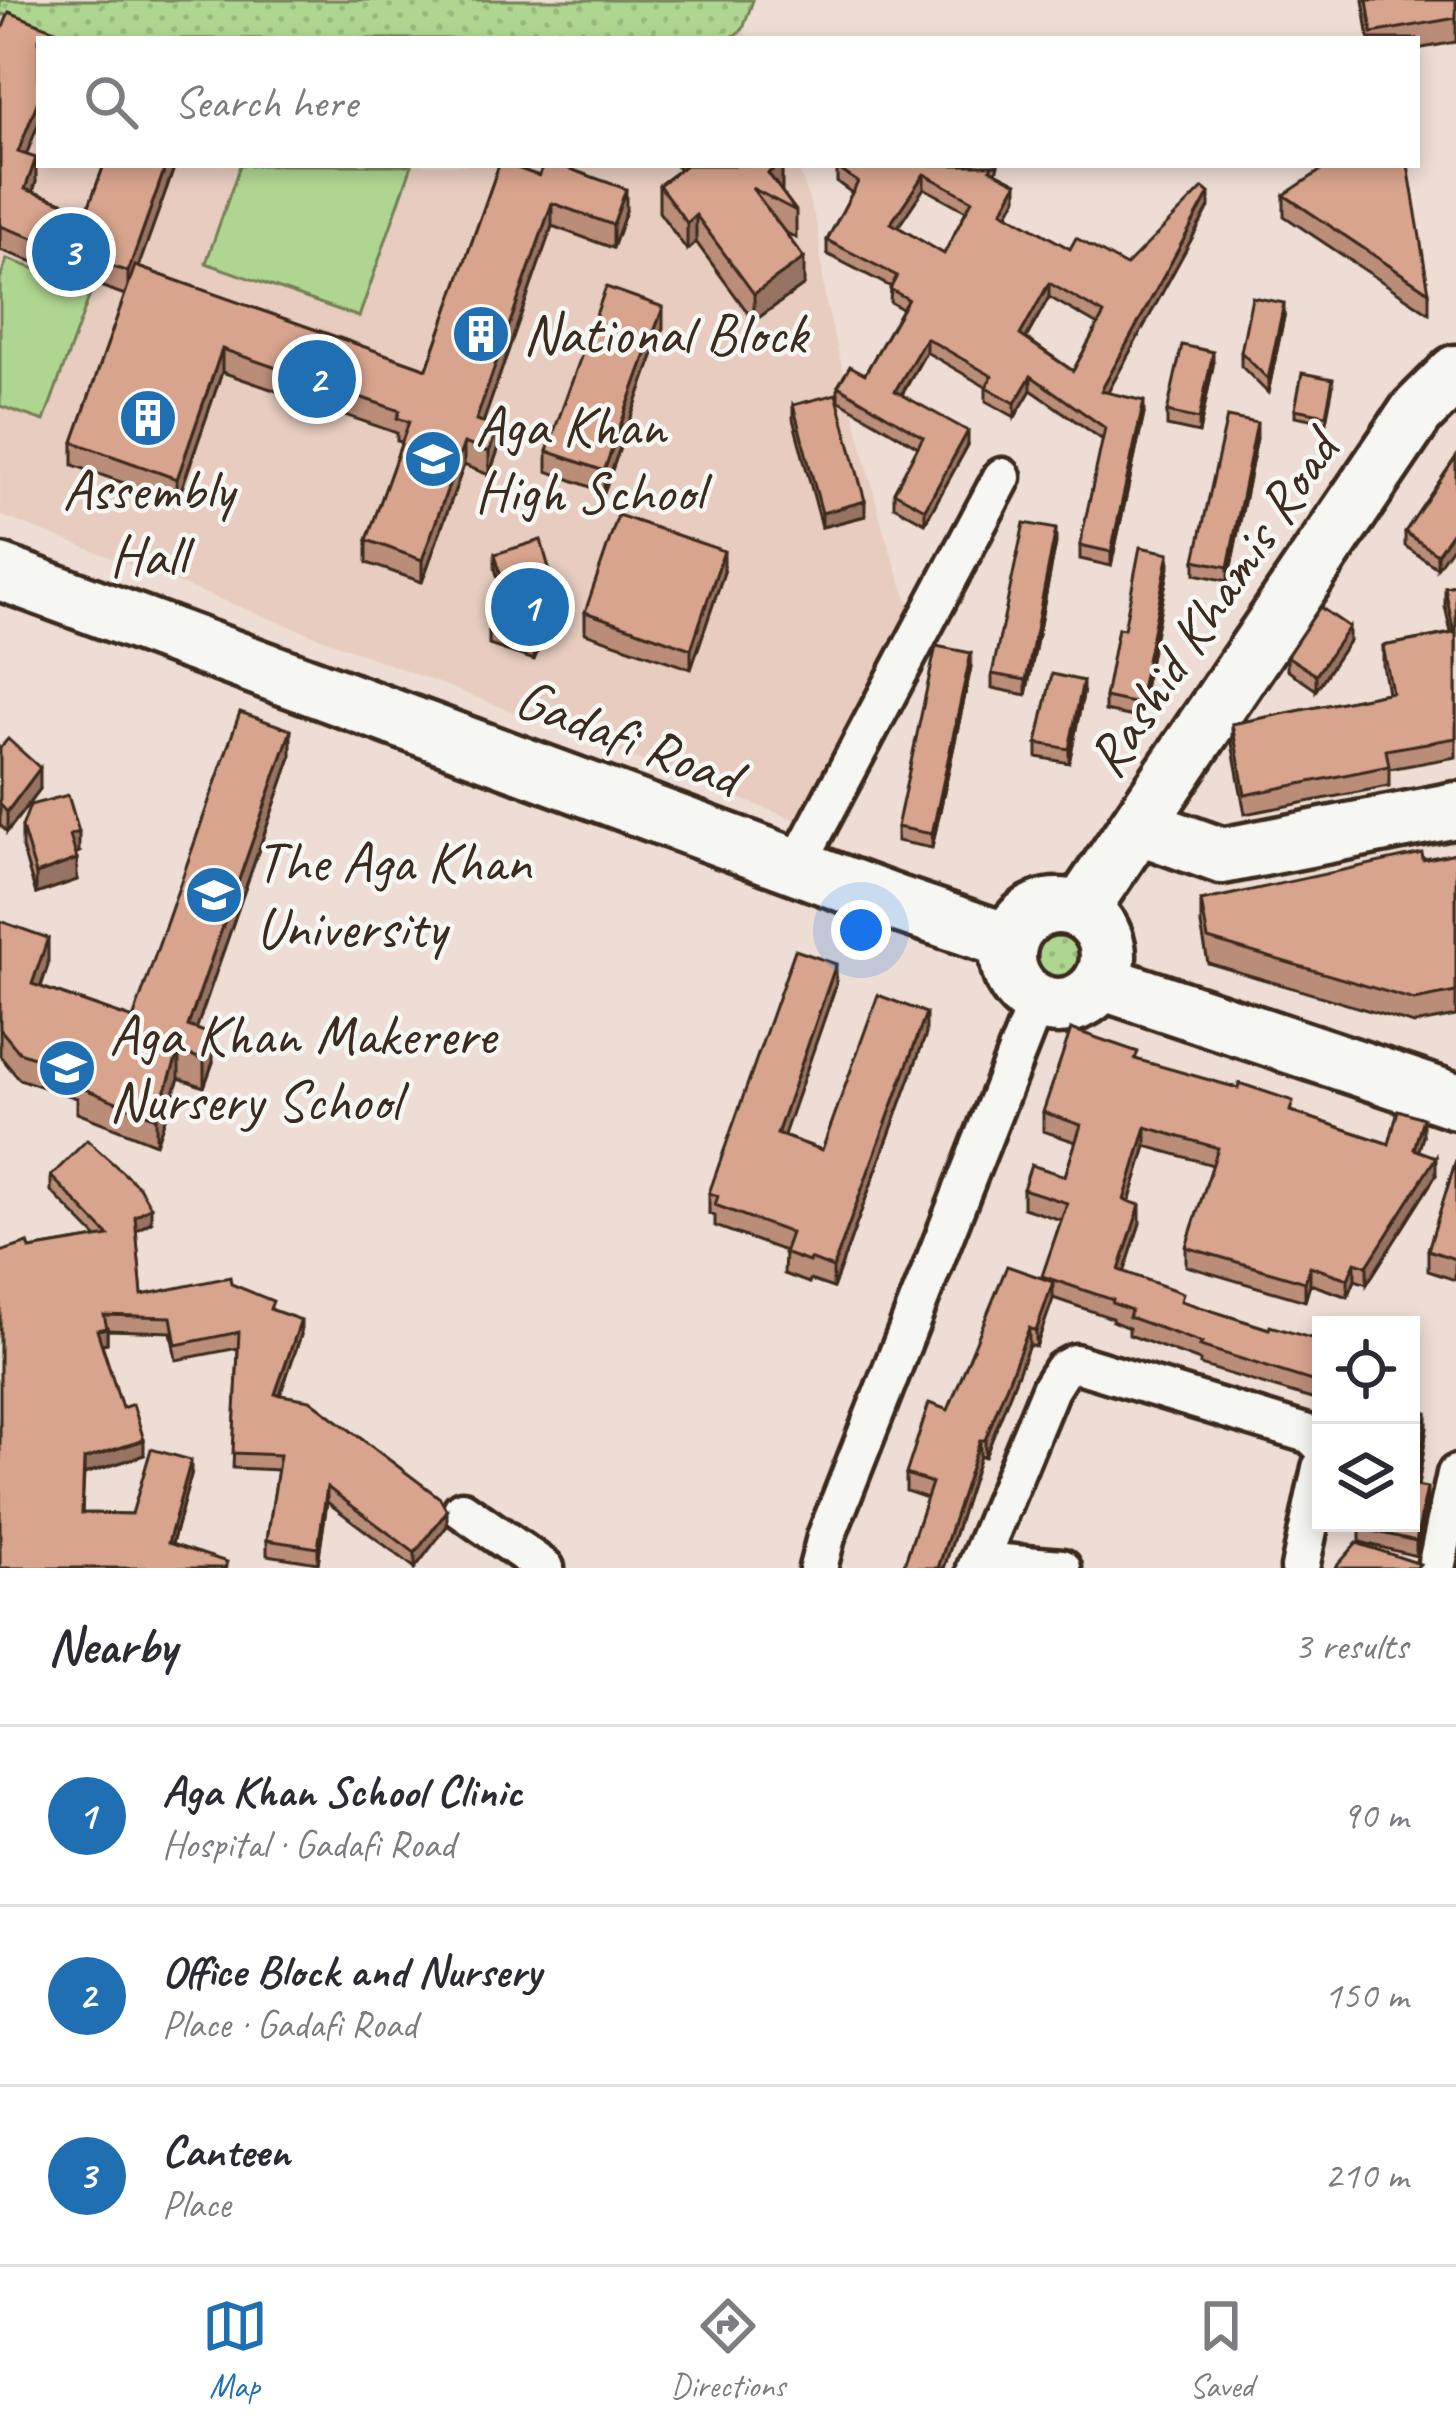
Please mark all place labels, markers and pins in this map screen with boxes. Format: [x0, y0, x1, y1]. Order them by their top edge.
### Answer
pin: 3 [32, 207, 110, 297]
place label: National Block [523, 298, 811, 370]
building icon: National Block [450, 303, 512, 365]
pin: 2 [278, 334, 356, 424]
building icon: Assembly Hall [117, 387, 179, 449]
place label: Aga Khan High School [475, 390, 713, 528]
school or university icon: Aga Khan High School [402, 428, 464, 490]
place label: Assembly Hall [62, 454, 238, 592]
pin: 1 [491, 562, 569, 652]
place label: The Aga Khan University [256, 826, 533, 964]
school or university icon: The Aga Khan University [183, 864, 245, 926]
place label: Aga Khan Makerere Nursery School [109, 999, 499, 1137]
school or university icon: Aga Khan Makerere Nursery School [36, 1037, 98, 1099]

